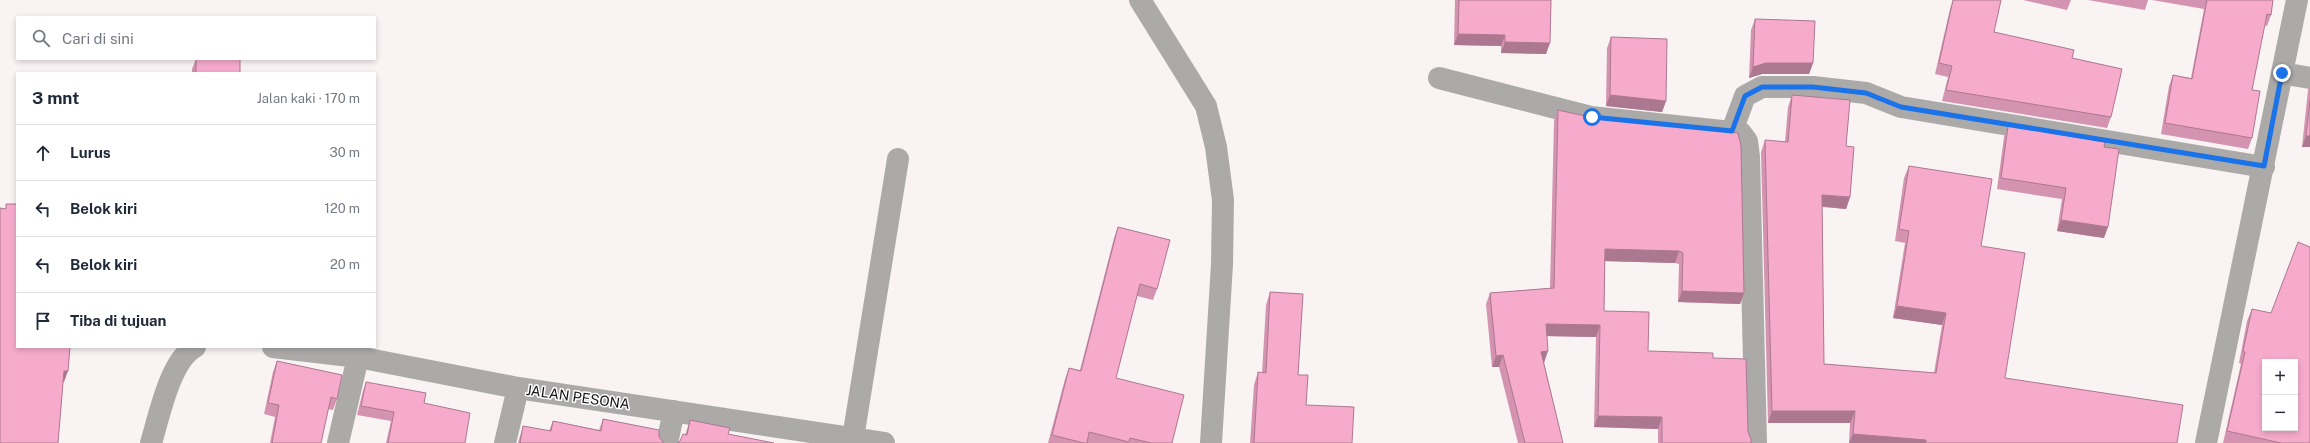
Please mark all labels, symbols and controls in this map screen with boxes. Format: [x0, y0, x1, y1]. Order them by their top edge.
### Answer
search box [16, 16, 376, 60]
icon: search [30, 27, 52, 49]
text: Cari di sini [62, 30, 134, 47]
route end [2273, 64, 2291, 82]
text: 3 mnt [32, 88, 79, 108]
text: Jalan kaki · 170 m [257, 91, 360, 106]
route start [1583, 108, 1601, 126]
icon: ahead [32, 142, 54, 164]
text: Lurus [70, 144, 111, 161]
text: 30 m [330, 145, 360, 160]
icon: left [32, 198, 54, 220]
text: Belok kiri [70, 200, 137, 217]
text: 120 m [325, 201, 360, 216]
icon: left [32, 254, 54, 276]
text: Belok kiri [70, 256, 137, 273]
text: 20 m [330, 257, 360, 272]
icon: arrive [32, 310, 54, 332]
text: Tiba di tujuan [70, 312, 166, 329]
map controls [2262, 359, 2298, 431]
button: + [2262, 359, 2298, 395]
street label: JALAN PESONA [525, 382, 631, 412]
button: − [2262, 395, 2298, 431]

